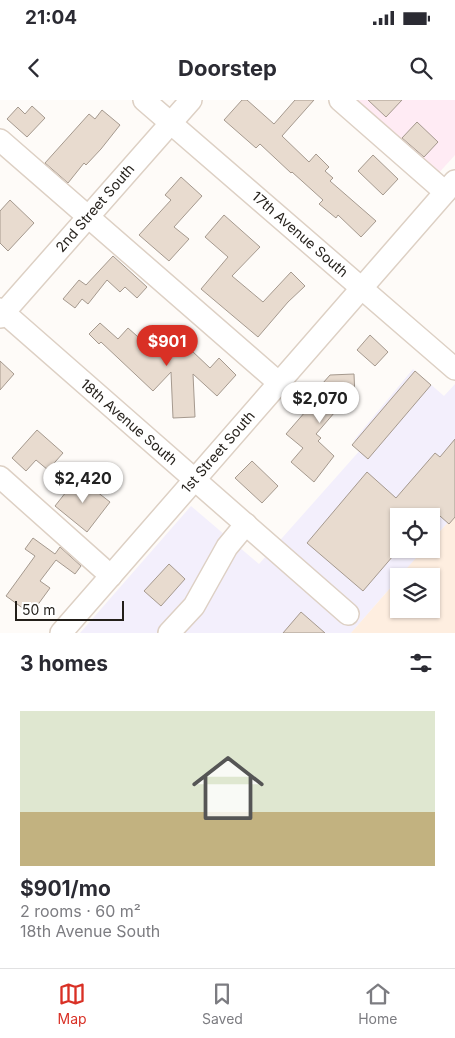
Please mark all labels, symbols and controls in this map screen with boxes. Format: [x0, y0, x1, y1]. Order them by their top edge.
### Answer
text: 21:04 [25, 6, 77, 29]
icon: back [20, 54, 48, 82]
icon: search [407, 54, 435, 82]
text: Doorstep [178, 55, 277, 81]
street label: 2nd Street South [52, 160, 138, 255]
street label: 17th Avenue South [249, 187, 352, 280]
pin: $901 [137, 324, 197, 367]
text: $901 [148, 331, 186, 351]
street label: 18th Avenue South [77, 375, 181, 468]
pin: $2,070 [279, 382, 361, 424]
text: $2,070 [292, 388, 348, 408]
street label: 1st Street South [177, 407, 258, 496]
pin: $2,420 [42, 462, 124, 504]
text: $2,420 [54, 468, 112, 488]
map controls [390, 508, 440, 618]
button: locate [390, 508, 440, 558]
button: layers [390, 568, 440, 618]
scale bar [15, 598, 124, 621]
text: 50 m [22, 601, 56, 618]
icon: filters [407, 649, 435, 677]
text: 3 homes [20, 651, 108, 676]
icon: home [183, 743, 273, 833]
text: $901/mo [20, 876, 111, 901]
text: 2 rooms · 60 m² [20, 901, 141, 921]
text: 18th Avenue South [20, 921, 160, 941]
tab: Map [58, 980, 87, 1027]
tab: Saved [202, 980, 243, 1027]
tab: Home [358, 980, 397, 1027]

